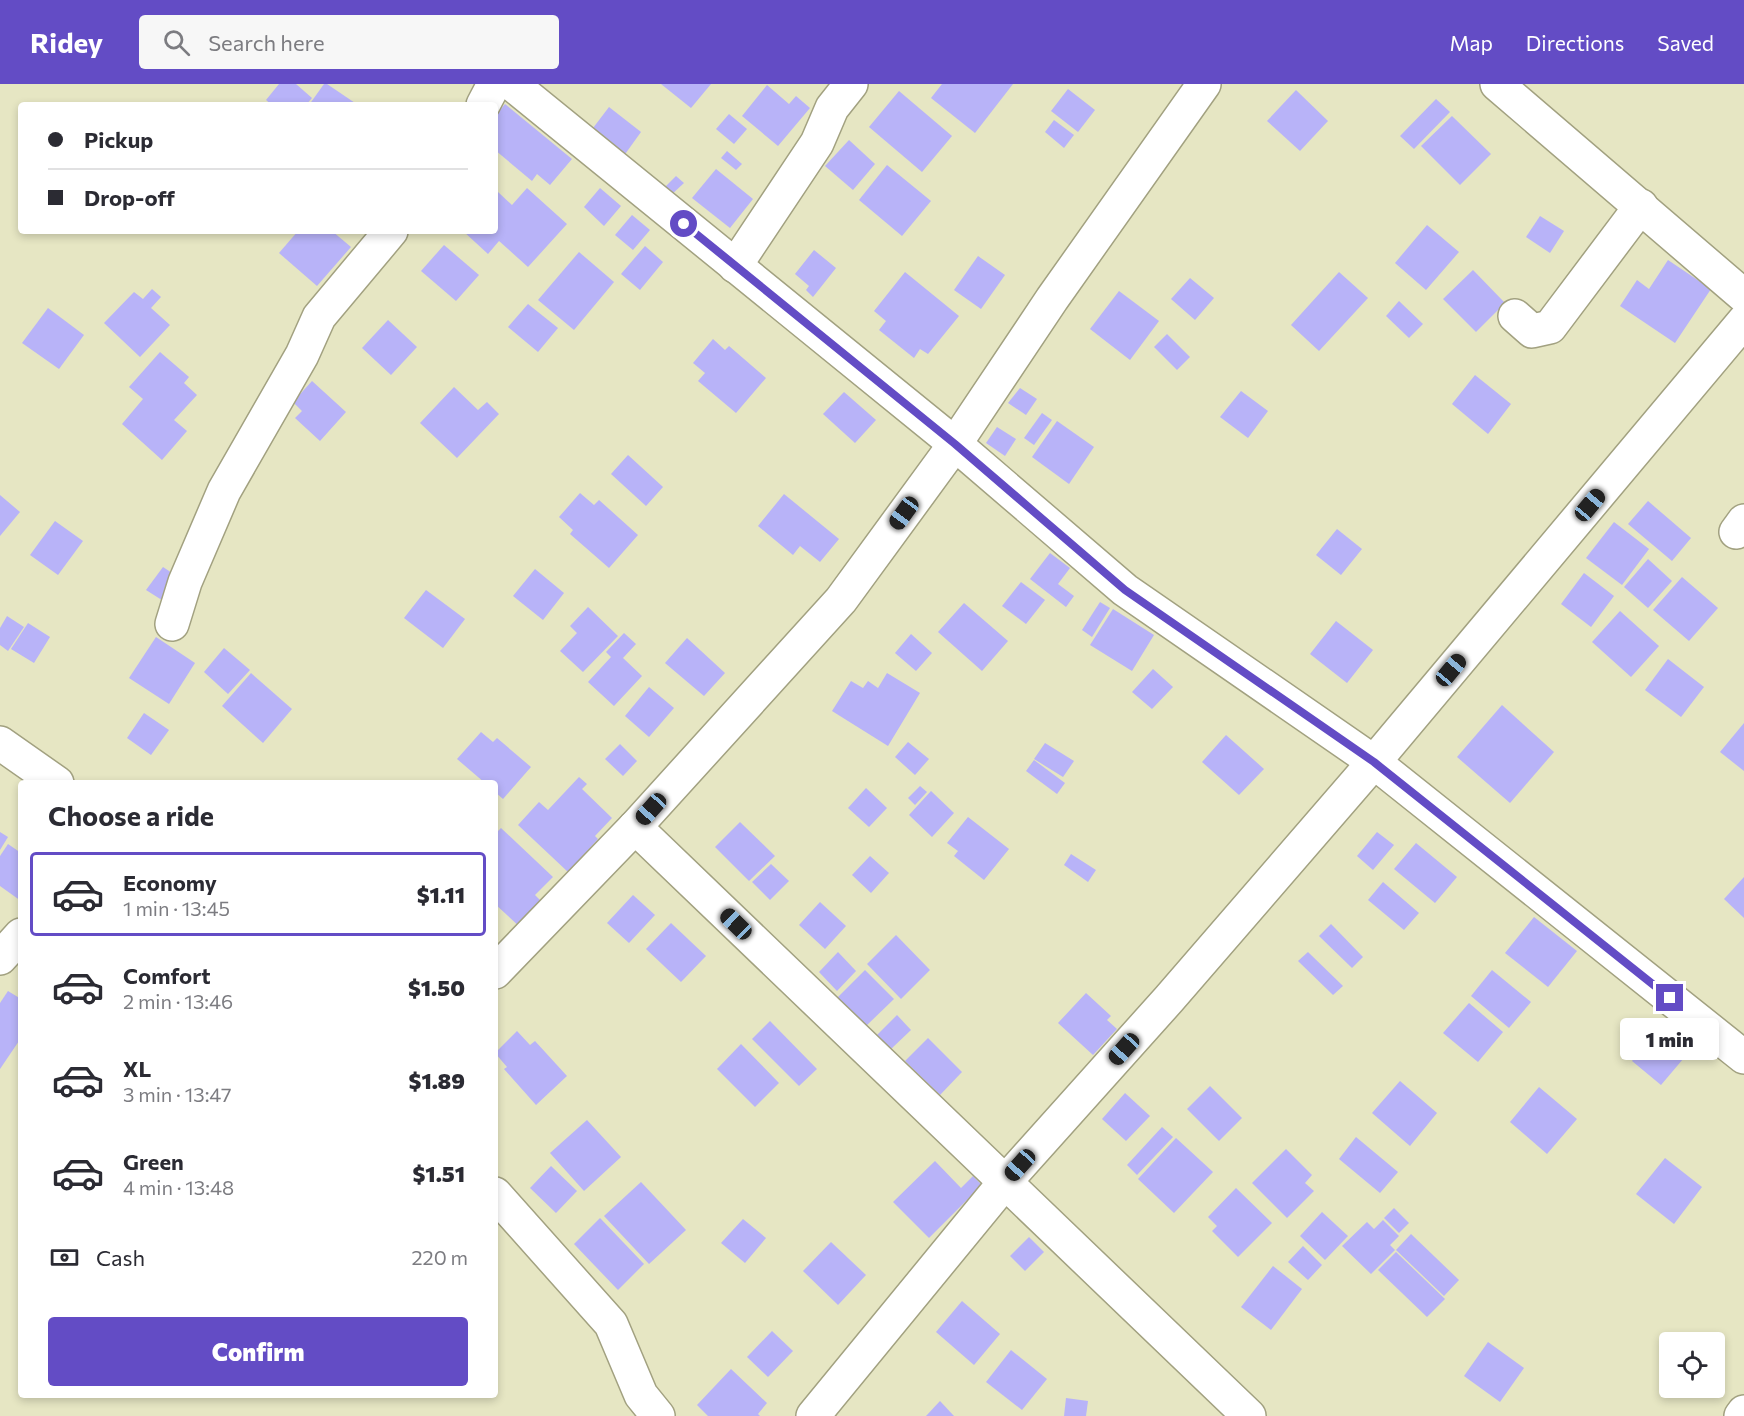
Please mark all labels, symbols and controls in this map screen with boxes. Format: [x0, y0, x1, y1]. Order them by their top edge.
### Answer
search box [139, 15, 559, 69]
text: Ridey [30, 25, 103, 59]
icon: search [160, 26, 193, 59]
text: Search here [208, 29, 325, 56]
text: Map [1450, 30, 1493, 55]
text: Directions [1526, 30, 1624, 55]
text: Saved [1657, 30, 1714, 55]
text: Pickup [84, 126, 153, 153]
text: Drop-off [84, 184, 175, 211]
route start [670, 210, 697, 237]
car [1572, 485, 1608, 525]
car [886, 493, 922, 533]
car [1433, 650, 1469, 690]
car [632, 790, 670, 828]
text: Choose a ride [48, 799, 214, 832]
icon: car [51, 867, 105, 921]
text: Economy [123, 869, 217, 896]
text: $1.11 [417, 881, 465, 908]
text: 1 min · 13:45 [123, 896, 230, 920]
car [717, 905, 755, 943]
icon: car [51, 960, 105, 1014]
text: Comfort [123, 962, 211, 989]
text: $1.50 [408, 974, 465, 1001]
route end [1656, 984, 1683, 1011]
text: 2 min · 13:46 [123, 989, 233, 1013]
callout: 1 min [1620, 1019, 1720, 1061]
text: 1 min [1645, 1027, 1694, 1051]
car [1105, 1030, 1143, 1068]
icon: car [51, 1053, 105, 1107]
text: XL [123, 1055, 151, 1082]
text: $1.89 [409, 1067, 465, 1094]
text: 3 min · 13:47 [123, 1082, 232, 1106]
icon: car [51, 1146, 105, 1200]
car [1001, 1146, 1039, 1184]
text: Green [123, 1148, 184, 1175]
text: $1.51 [413, 1160, 465, 1187]
text: 4 min · 13:48 [123, 1175, 234, 1199]
icon: cash [48, 1241, 81, 1274]
text: Cash [96, 1244, 145, 1271]
text: 220 m [412, 1245, 468, 1269]
button: Confirm [48, 1317, 468, 1386]
map controls [1659, 1332, 1725, 1398]
button: locate [1659, 1332, 1725, 1398]

